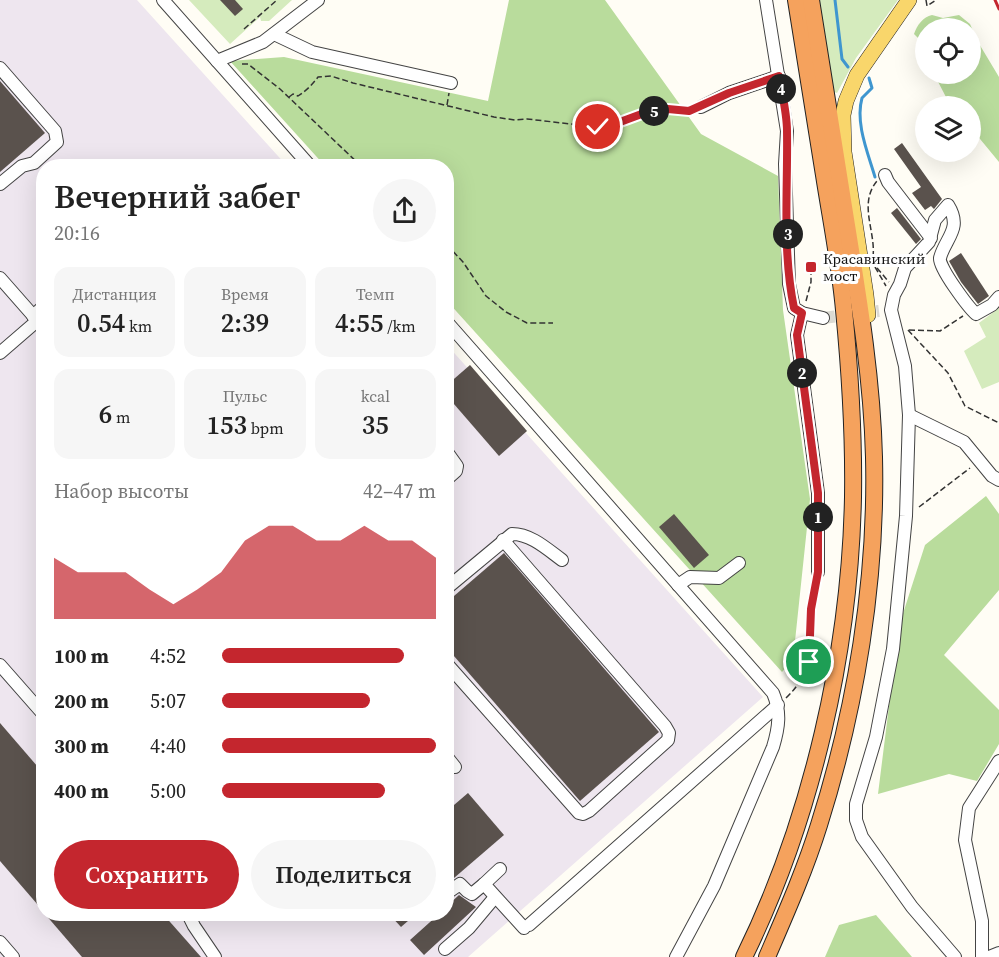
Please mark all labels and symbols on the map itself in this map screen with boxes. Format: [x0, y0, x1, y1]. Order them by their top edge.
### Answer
pin: 4 [766, 74, 796, 104]
pin: 5 [639, 96, 669, 126]
pin [572, 101, 623, 152]
pin: 3 [773, 219, 803, 249]
place label: Красавинский мост [823, 248, 926, 286]
marker: Красавинский мост [804, 260, 818, 274]
pin: 2 [787, 358, 817, 388]
pin: 1 [803, 502, 833, 532]
pin [783, 636, 834, 687]

